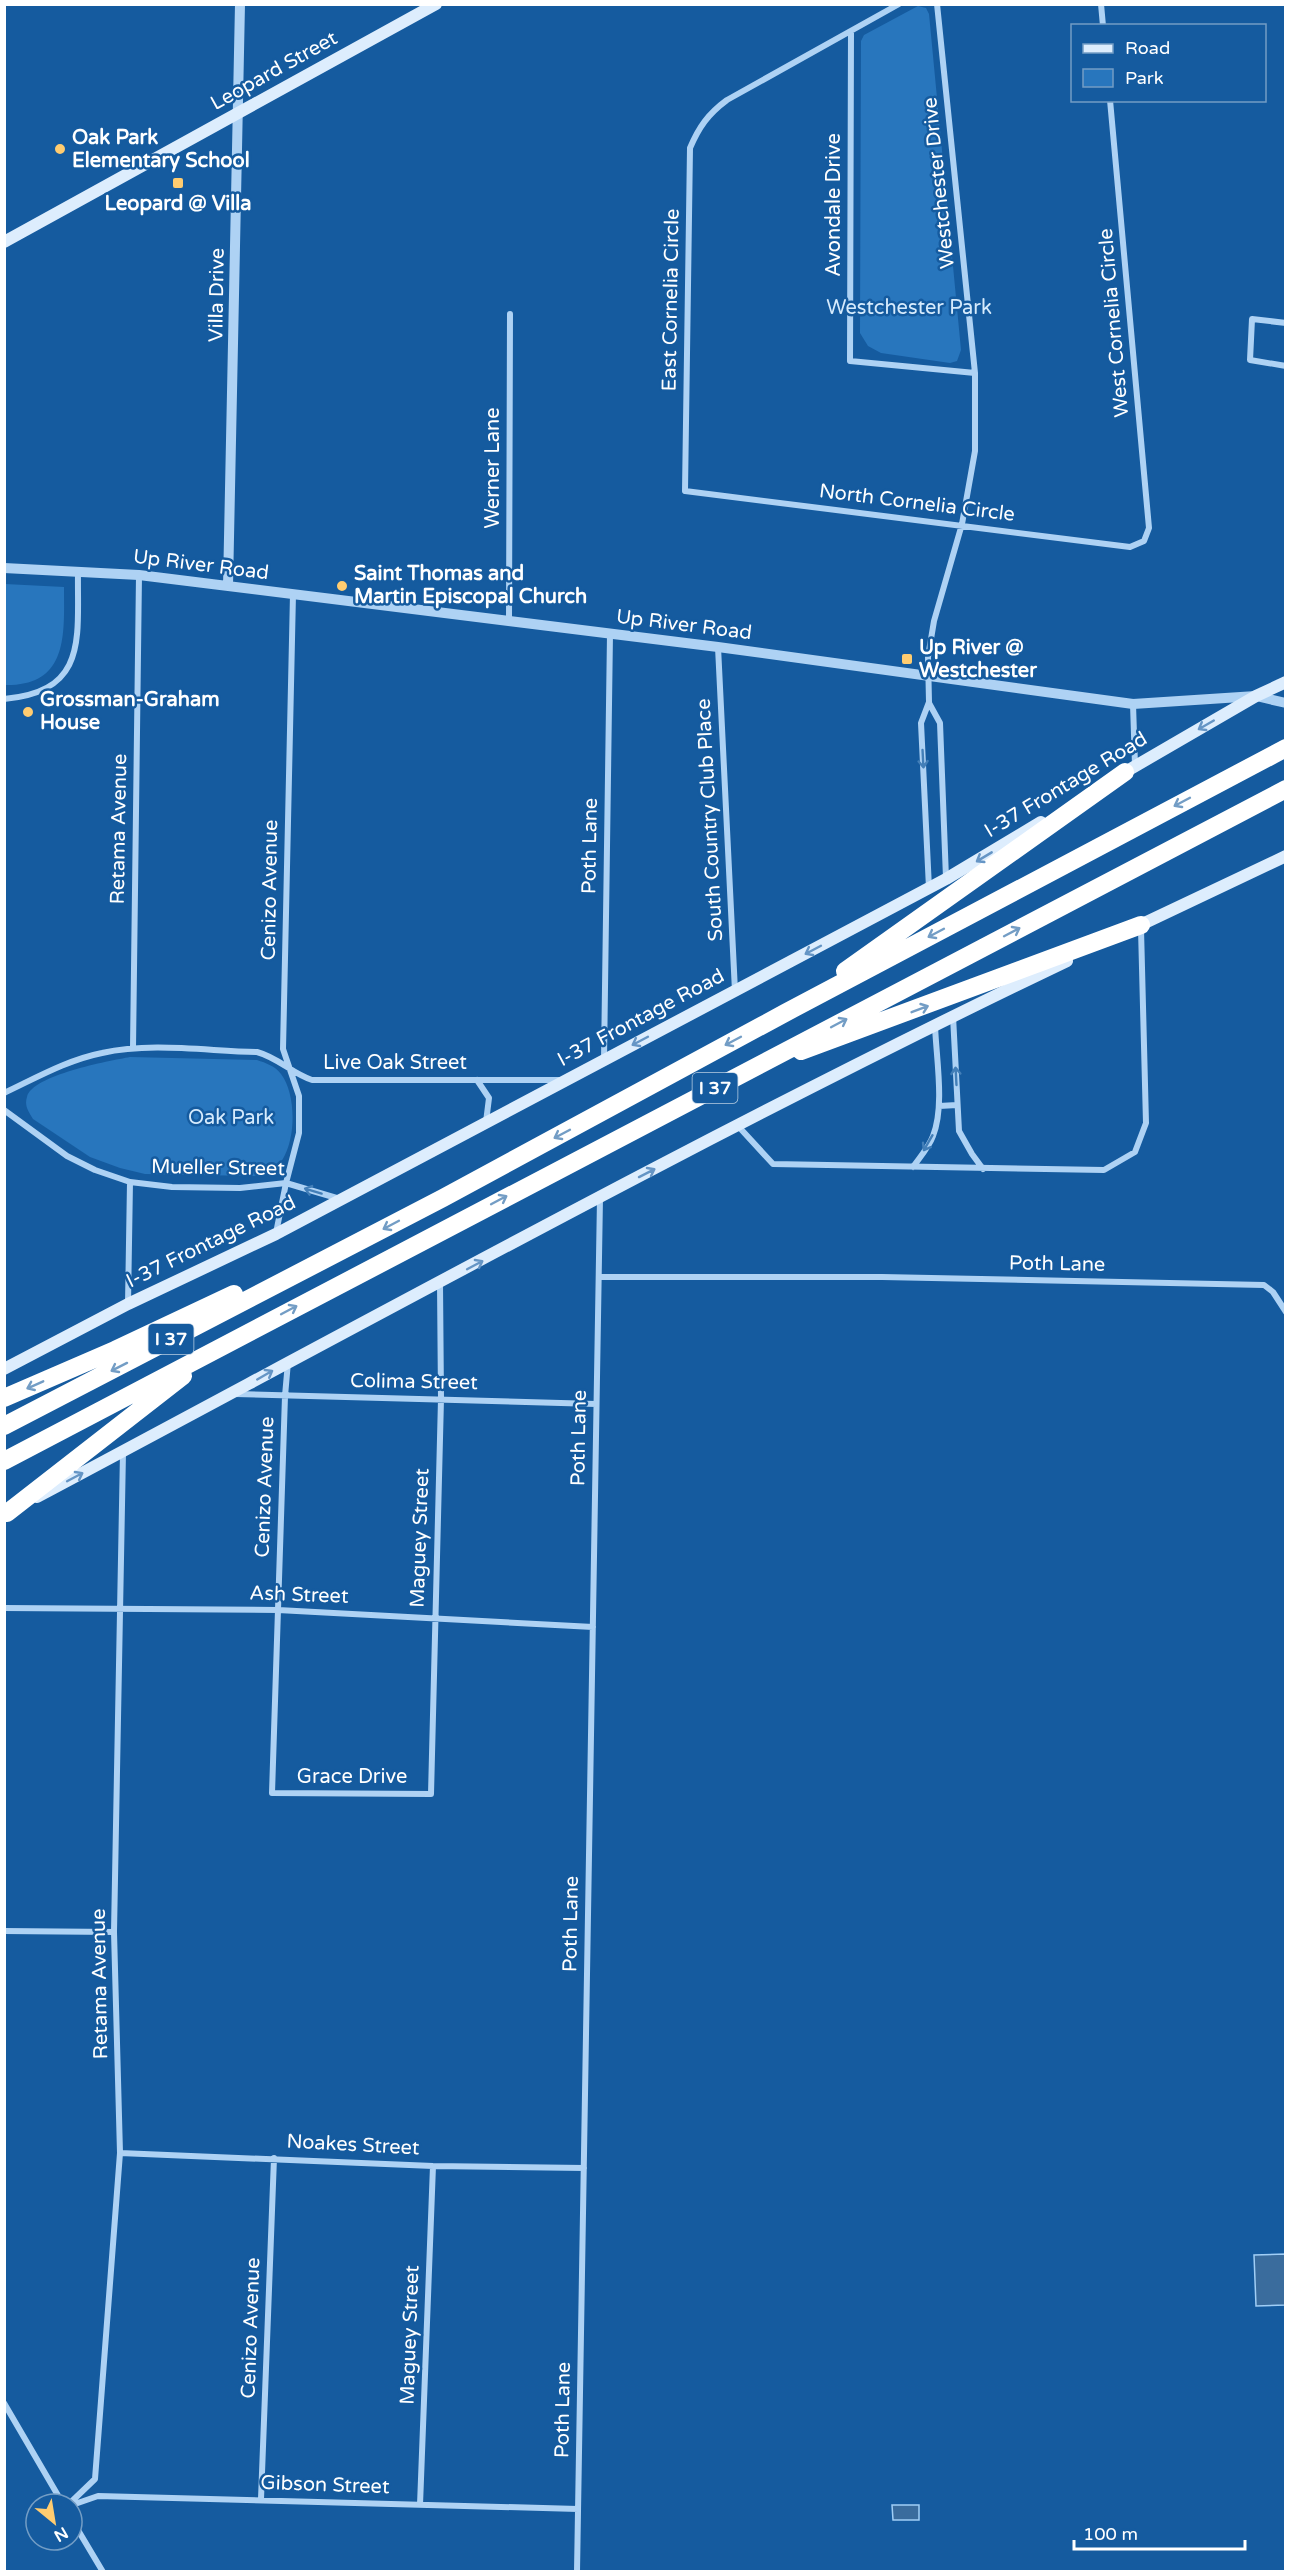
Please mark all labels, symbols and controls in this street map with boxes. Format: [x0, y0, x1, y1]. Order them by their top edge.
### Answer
legend [1071, 24, 1266, 102]
street label: Leopard Street [206, 26, 342, 116]
text: Road [1125, 37, 1170, 59]
text: Park [1125, 67, 1164, 89]
street label: Westchester Drive [918, 96, 960, 270]
place label: Oak Park Elementary School [72, 126, 250, 173]
street label: Avondale Drive [822, 133, 846, 277]
marker: Oak Park Elementary School [53, 142, 67, 156]
marker: Leopard @ Villa [171, 176, 185, 190]
place label: Leopard @ Villa [104, 192, 252, 216]
street label: East Cornelia Circle [657, 208, 685, 392]
street label: West Cornelia Circle [1094, 228, 1134, 418]
street label: Villa Drive [204, 248, 230, 342]
park label: Westchester Park [826, 296, 992, 320]
street label: Werner Lane [481, 408, 505, 528]
street label: North Cornelia Circle [818, 479, 1016, 527]
street label: Up River Road [132, 545, 270, 585]
place label: Saint Thomas and Martin Episcopal Church [354, 562, 587, 609]
marker: Saint Thomas and Martin Episcopal Church [335, 579, 349, 593]
street label: Up River Road [615, 605, 753, 645]
place label: Up River @ Westchester [919, 636, 1037, 683]
marker: Up River @ Westchester [900, 652, 914, 666]
place label: Grossman-Graham House [40, 688, 220, 735]
street label: South Country Club Place [692, 698, 728, 942]
marker: Grossman-Graham House [21, 705, 35, 719]
one-way arrow [1198, 719, 1215, 731]
street label: I-37 Frontage Road [980, 727, 1152, 843]
one-way arrow [917, 749, 928, 769]
street label: Retama Avenue [106, 753, 132, 905]
one-way arrow [1174, 797, 1192, 808]
street label: Poth Lane [577, 798, 603, 894]
street label: Cenizo Avenue [257, 819, 283, 961]
one-way arrow [976, 851, 993, 863]
one-way arrow [1003, 926, 1020, 938]
one-way arrow [928, 927, 945, 939]
one-way arrow [804, 945, 822, 956]
street label: I-37 Frontage Road [553, 964, 729, 1072]
one-way arrow [910, 1002, 928, 1013]
one-way arrow [830, 1016, 848, 1028]
one-way arrow [632, 1035, 649, 1047]
one-way arrow [725, 1035, 742, 1047]
street label: Live Oak Street [323, 1051, 467, 1075]
one-way arrow [950, 1066, 961, 1086]
road number: I 37 [692, 1073, 738, 1103]
park label: Oak Park [188, 1106, 274, 1130]
one-way arrow [553, 1129, 571, 1140]
one-way arrow [922, 1134, 934, 1151]
street label: Mueller Street [151, 1155, 285, 1181]
one-way arrow [637, 1167, 655, 1179]
one-way arrow [304, 1185, 323, 1196]
street label: I-37 Frontage Road [122, 1191, 300, 1293]
one-way arrow [489, 1194, 507, 1206]
one-way arrow [383, 1219, 400, 1231]
street label: Poth Lane [1009, 1251, 1105, 1277]
one-way arrow [465, 1259, 483, 1270]
one-way arrow [279, 1304, 297, 1315]
road number: I 37 [148, 1324, 194, 1354]
one-way arrow [110, 1361, 128, 1373]
one-way arrow [256, 1369, 273, 1381]
street label: Colima Street [350, 1369, 478, 1395]
one-way arrow [26, 1380, 45, 1391]
street label: Poth Lane [566, 1390, 592, 1486]
street label: Cenizo Avenue [251, 1416, 279, 1558]
street label: Maguey Street [406, 1467, 434, 1608]
one-way arrow [65, 1471, 83, 1482]
street label: Ash Street [249, 1581, 349, 1609]
street label: Grace Drive [297, 1765, 407, 1789]
street label: Poth Lane [558, 1876, 584, 1972]
street label: Retama Avenue [87, 1908, 113, 2060]
street label: Noakes Street [286, 2130, 420, 2160]
street label: Cenizo Avenue [237, 2257, 265, 2399]
street label: Maguey Street [396, 2264, 424, 2405]
street label: Poth Lane [550, 2362, 576, 2458]
street label: Gibson Street [260, 2471, 390, 2499]
north arrow [24, 2492, 84, 2552]
scale bar [1074, 2513, 1245, 2551]
text: N [50, 2522, 72, 2546]
text: 100 m [1083, 2523, 1138, 2545]

